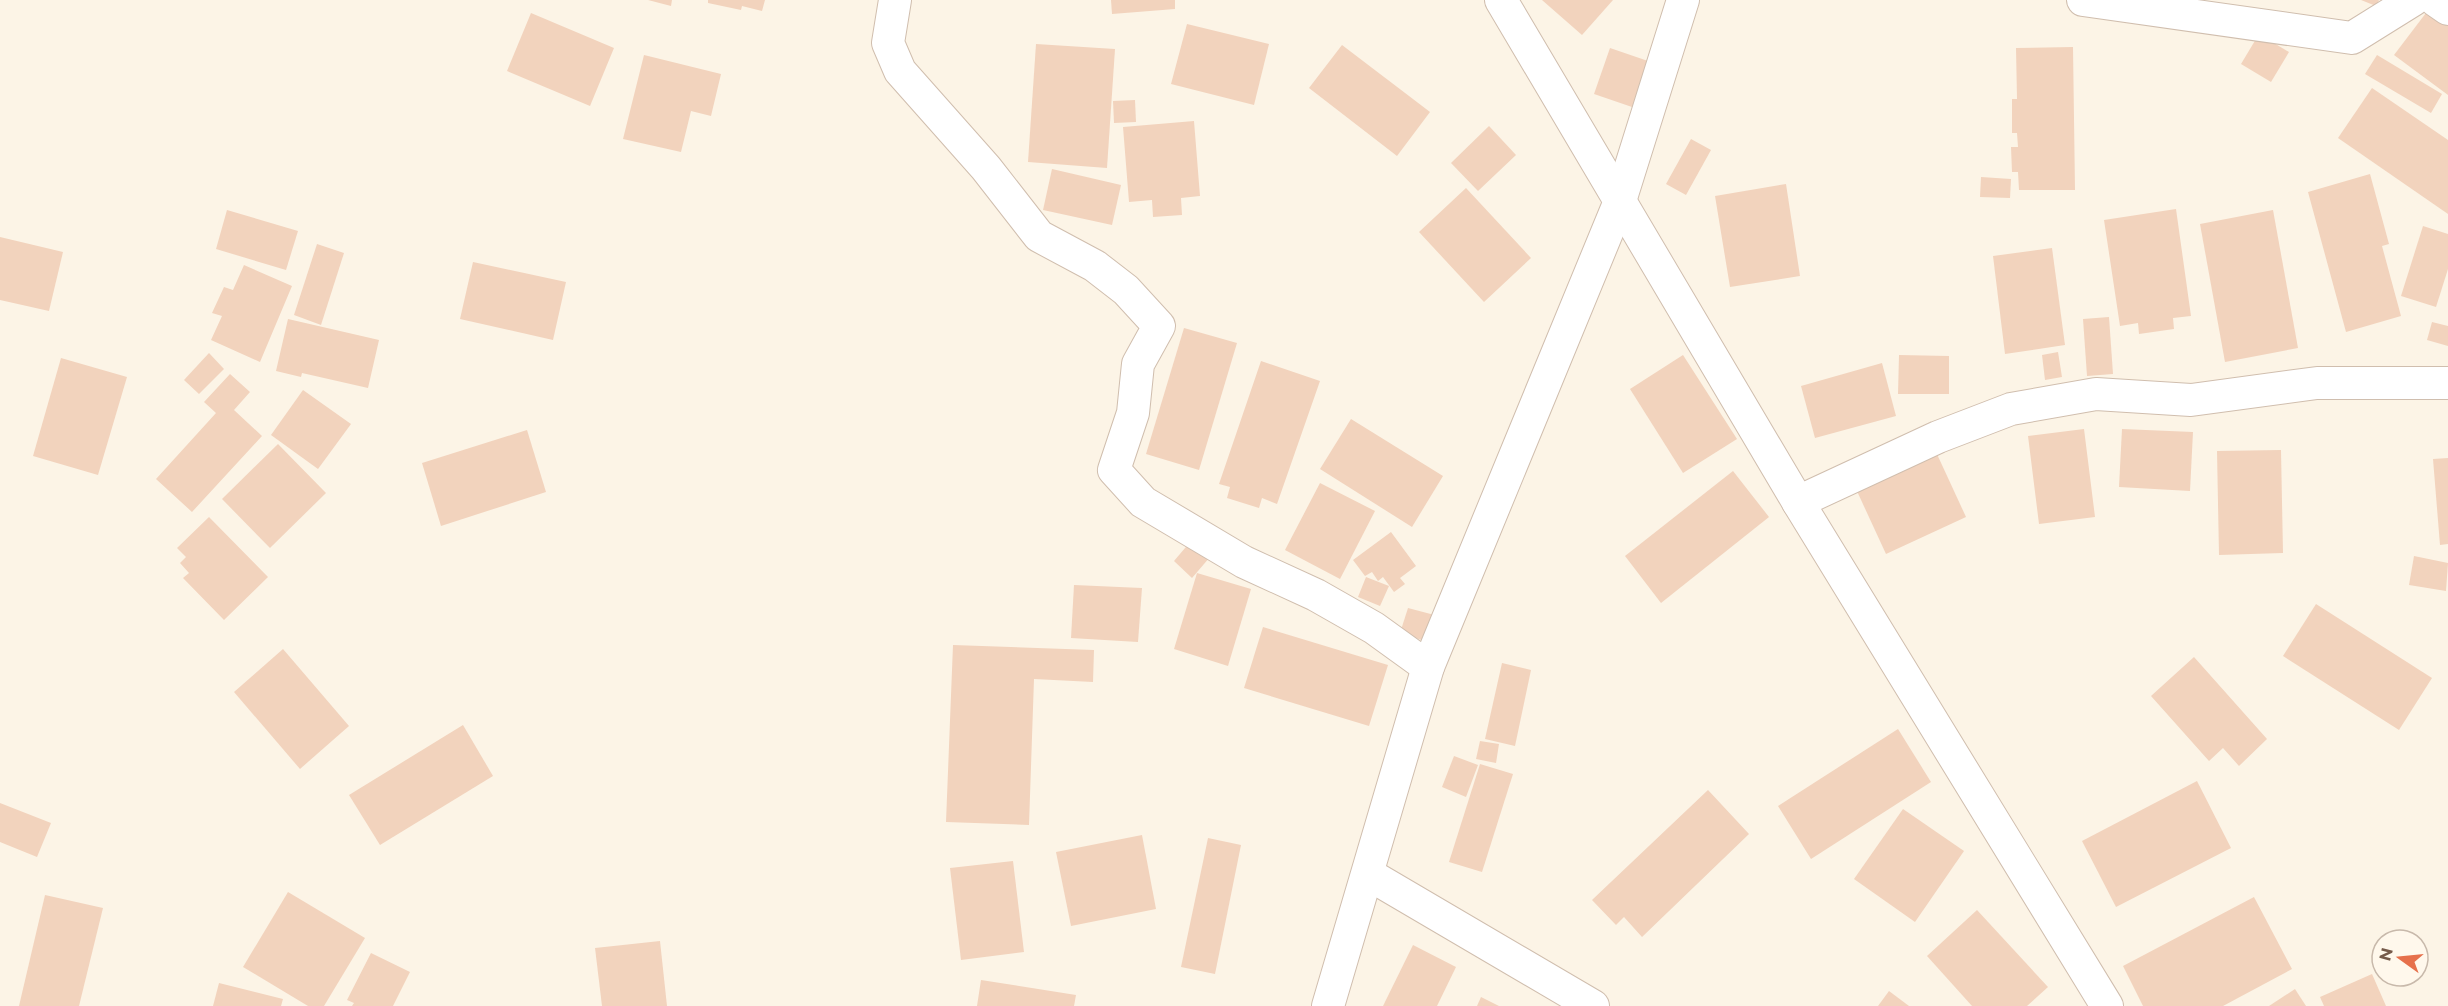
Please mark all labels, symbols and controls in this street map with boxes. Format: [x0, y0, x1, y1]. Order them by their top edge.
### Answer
north arrow [2370, 928, 2430, 988]
text: N [2375, 946, 2397, 963]

